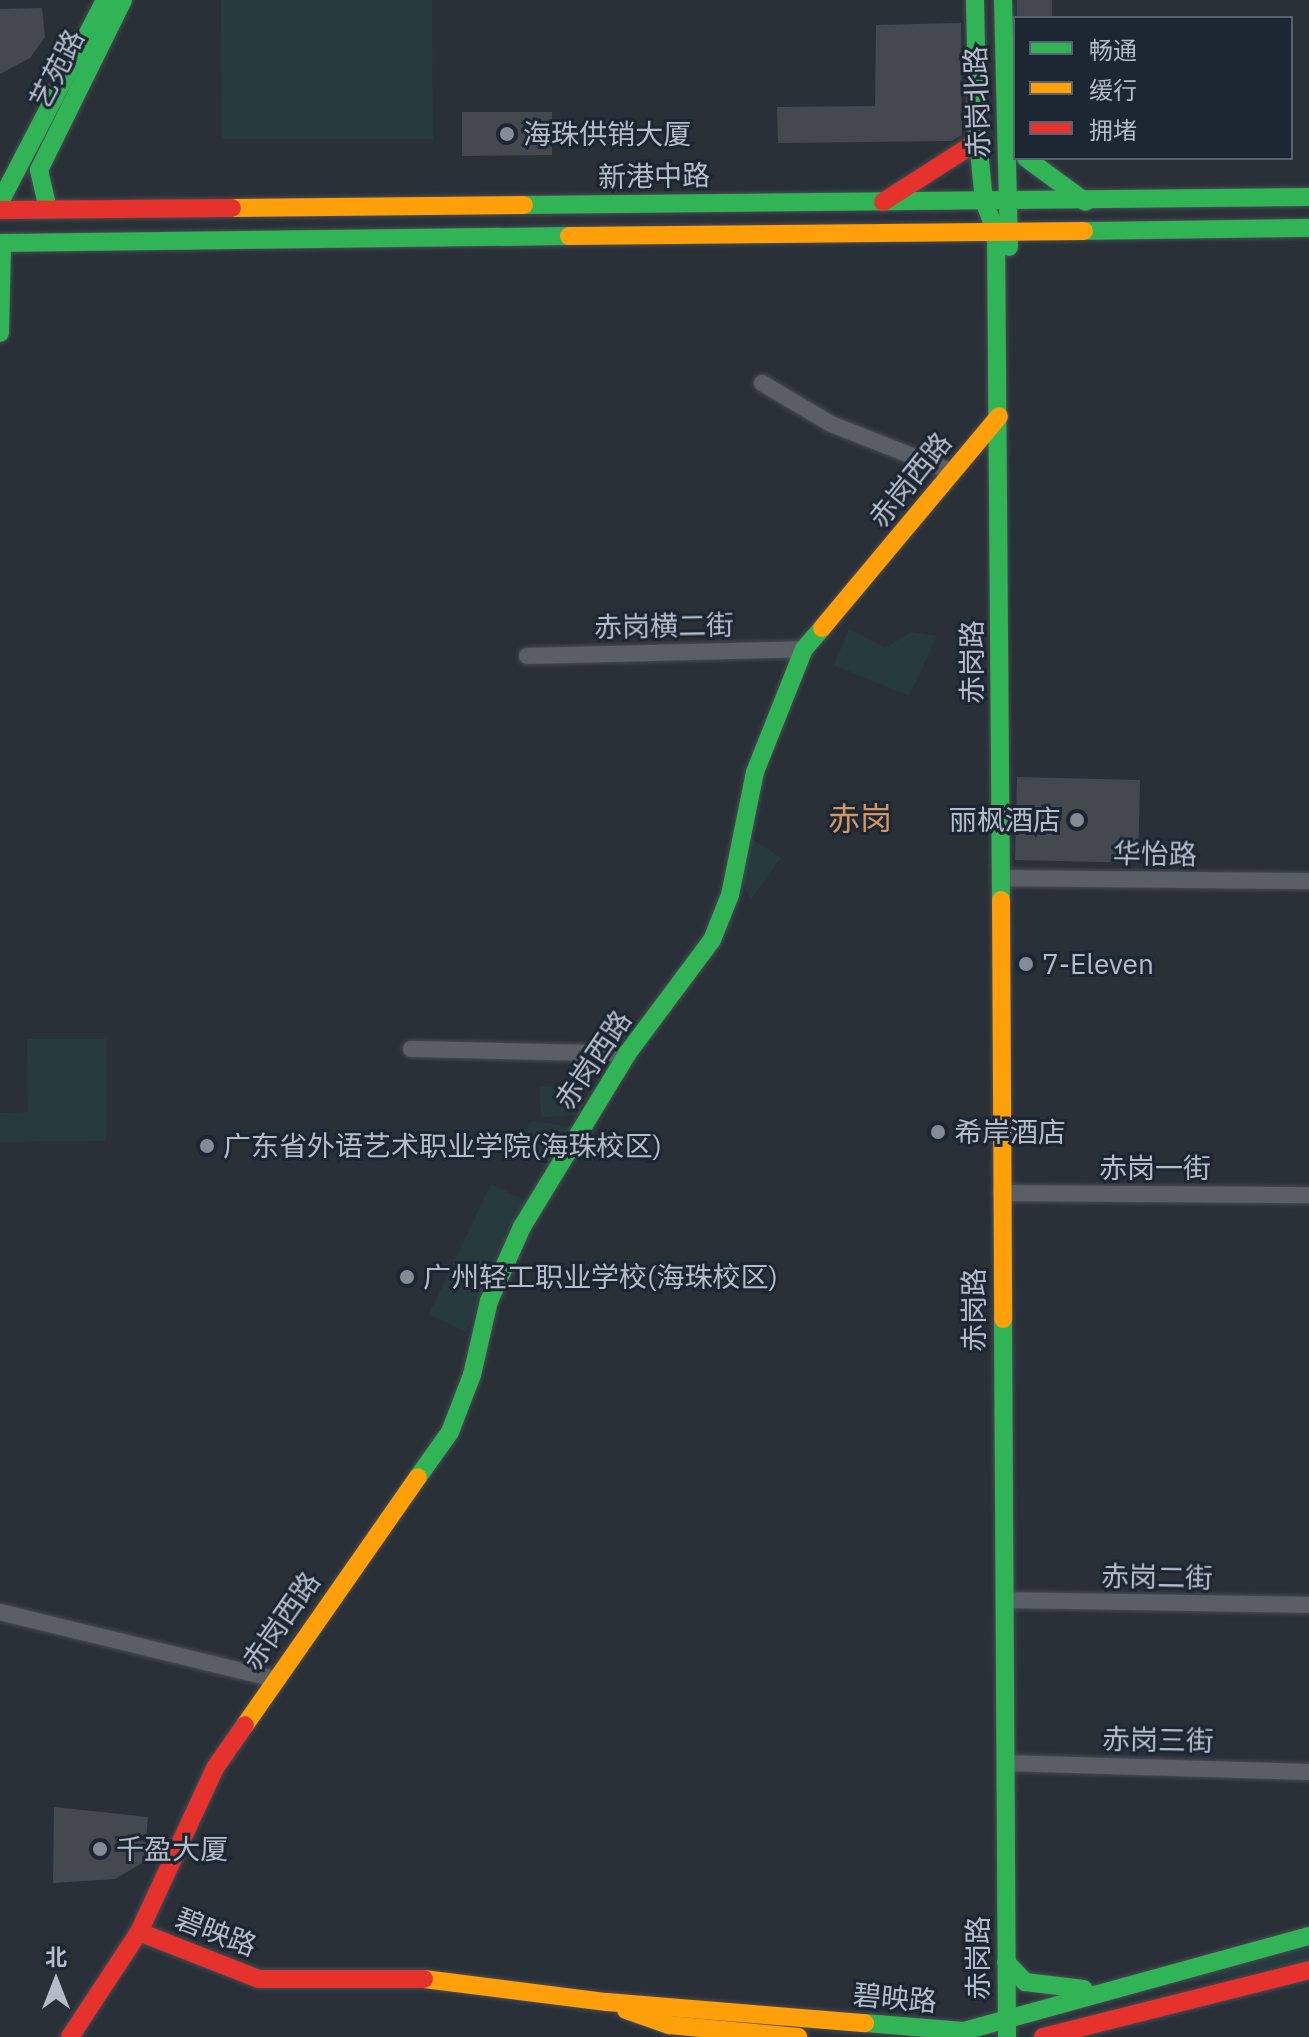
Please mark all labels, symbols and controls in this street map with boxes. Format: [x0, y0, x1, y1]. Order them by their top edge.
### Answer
legend [1013, 16, 1293, 160]
street label: 艺苑路 [23, 24, 91, 114]
text: 畅通 [1089, 34, 1137, 66]
street label: 赤岗北路 [958, 45, 996, 159]
text: 缓行 [1089, 74, 1137, 106]
text: 拥堵 [1089, 114, 1137, 146]
place label: 海珠供销大厦 [523, 117, 691, 151]
marker: 海珠供销大厦 [498, 125, 516, 143]
street label: 新港中路 [598, 158, 710, 194]
street label: 赤岗西路 [862, 426, 958, 534]
street label: 赤岗横二街 [594, 608, 734, 644]
street label: 赤岗路 [955, 620, 989, 704]
district label: 赤岗 [828, 799, 892, 837]
place label: 丽枫酒店 [949, 803, 1061, 837]
marker: 丽枫酒店 [1068, 811, 1086, 829]
street label: 华怡路 [1113, 836, 1197, 872]
place label: 7-Eleven [1042, 947, 1154, 981]
marker: 7-Eleven [1017, 955, 1035, 973]
street label: 赤岗西路 [548, 1004, 638, 1116]
place label: 希岸酒店 [954, 1115, 1066, 1149]
marker: 希岸酒店 [929, 1123, 947, 1141]
place label: 广东省外语艺术职业学院(海珠校区) [223, 1129, 662, 1163]
marker: 广东省外语艺术职业学院(海珠校区) [198, 1137, 216, 1155]
street label: 赤岗一街 [1099, 1151, 1211, 1185]
place label: 广州轻工职业学校(海珠校区) [423, 1260, 778, 1294]
marker: 广州轻工职业学校(海珠校区) [398, 1268, 416, 1286]
street label: 赤岗路 [957, 1268, 991, 1352]
street label: 赤岗二街 [1101, 1559, 1213, 1595]
street label: 赤岗西路 [235, 1565, 327, 1677]
street label: 赤岗三街 [1102, 1722, 1214, 1758]
place label: 千盈大厦 [116, 1832, 228, 1866]
marker: 千盈大厦 [91, 1840, 109, 1858]
street label: 碧映路 [171, 1901, 261, 1963]
street label: 赤岗路 [961, 1916, 995, 2000]
north arrow [16, 1941, 96, 2021]
text: 北 [45, 1942, 67, 1971]
street label: 碧映路 [852, 1978, 938, 2018]

